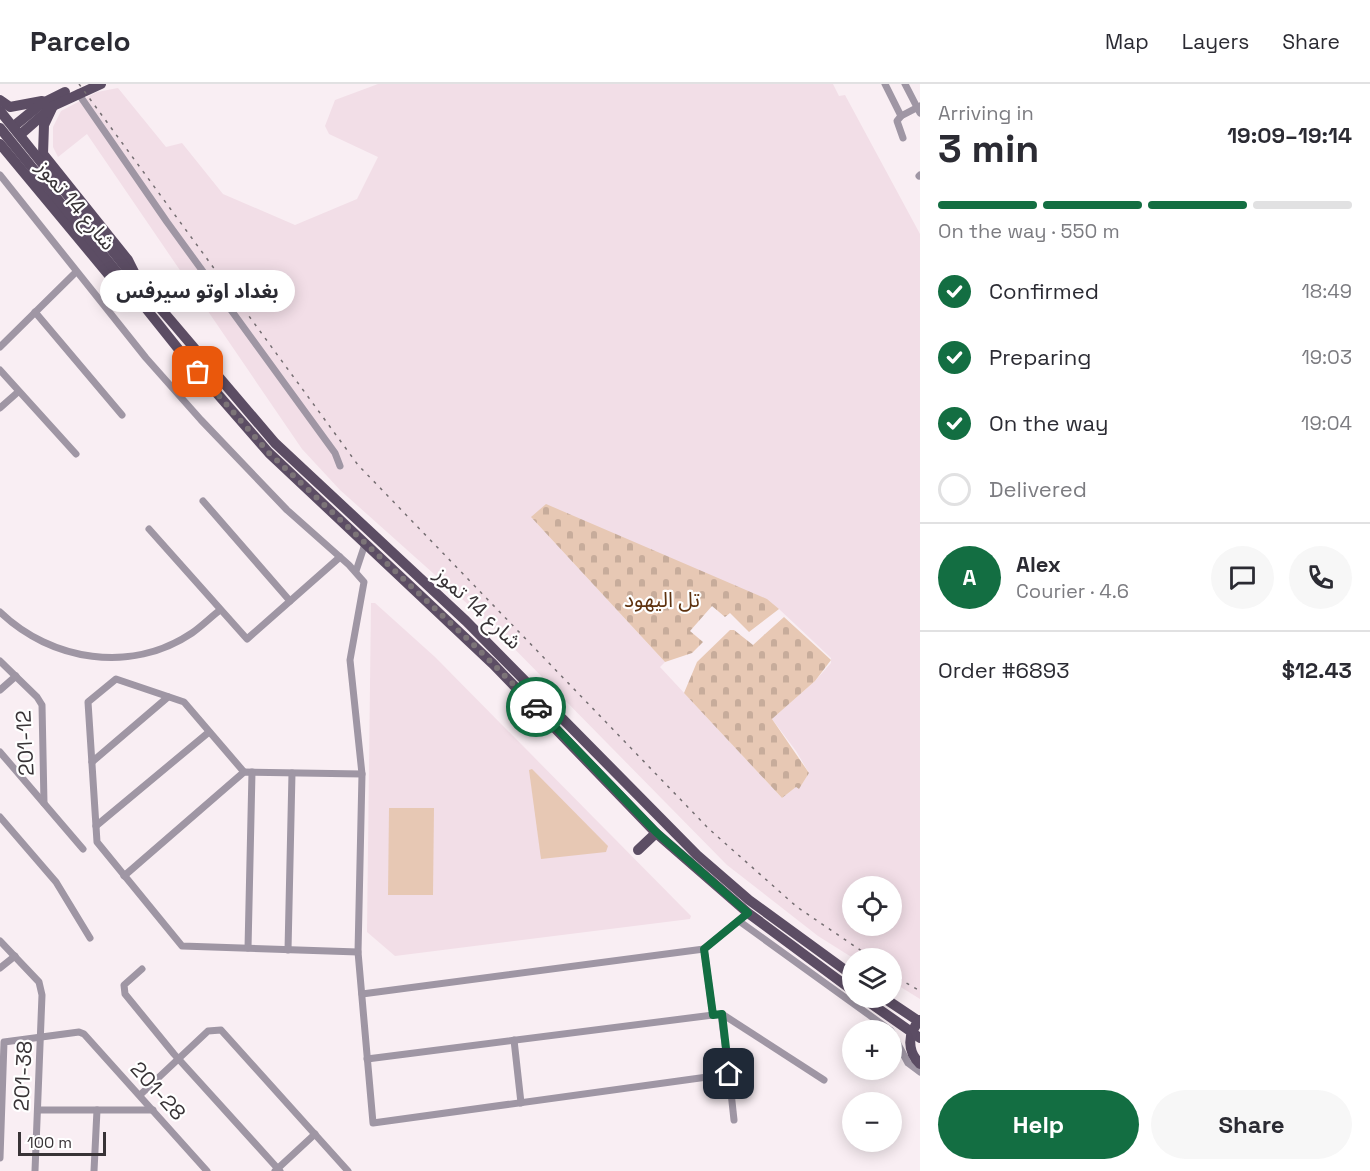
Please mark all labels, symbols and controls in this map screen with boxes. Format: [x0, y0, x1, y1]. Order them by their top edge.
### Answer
text: Parcelo [30, 23, 131, 59]
text: Map [1105, 28, 1149, 55]
text: Layers [1182, 28, 1249, 55]
text: Share [1282, 28, 1340, 55]
text: Arriving in [938, 100, 1034, 126]
text: 19:09–19:14 [1227, 121, 1352, 149]
text: 3 min [938, 124, 1039, 173]
street label: شارع 14 تموز [29, 153, 122, 257]
text: On the way · 550 m [938, 218, 1120, 244]
callout: بغداد اوتو سيرفس [100, 270, 296, 312]
icon: check [938, 275, 971, 308]
text: Confirmed [989, 277, 1099, 305]
text: بغداد اوتو سيرفس [116, 278, 279, 304]
text: 18:49 [1301, 278, 1352, 304]
icon: check [938, 341, 971, 374]
text: Preparing [989, 343, 1091, 371]
text: 19:03 [1301, 344, 1352, 370]
pin [172, 346, 223, 397]
icon: bag [181, 355, 214, 388]
icon: check [938, 407, 971, 440]
text: On the way [989, 409, 1108, 437]
text: 19:04 [1301, 410, 1352, 436]
text: Delivered [989, 475, 1087, 503]
button: chat [1211, 546, 1274, 609]
button: phone [1289, 546, 1352, 609]
text: Alex [1016, 550, 1061, 578]
street label: شارع 14 تموز [427, 560, 528, 656]
text: A [963, 563, 976, 591]
text: Courier · 4.6 [1016, 578, 1129, 604]
park label: تل اليهود [624, 586, 700, 613]
text: Order #6893 [938, 656, 1070, 684]
text: $12.43 [1282, 656, 1352, 684]
courier [506, 677, 566, 737]
icon: car [520, 691, 553, 724]
street label: 201-12 [9, 709, 40, 777]
map controls [842, 876, 902, 1152]
button: locate [842, 876, 902, 936]
button: layers [842, 948, 902, 1008]
button: + [842, 1020, 902, 1080]
street label: 201-38 [7, 1040, 38, 1112]
pin [703, 1048, 754, 1099]
street label: 201-28 [125, 1056, 192, 1126]
icon: home [712, 1057, 745, 1090]
button: Help [938, 1090, 1139, 1159]
button: Share [1151, 1090, 1352, 1159]
button: − [842, 1092, 902, 1152]
scale bar [18, 1129, 106, 1156]
text: 100 m [27, 1132, 72, 1153]

